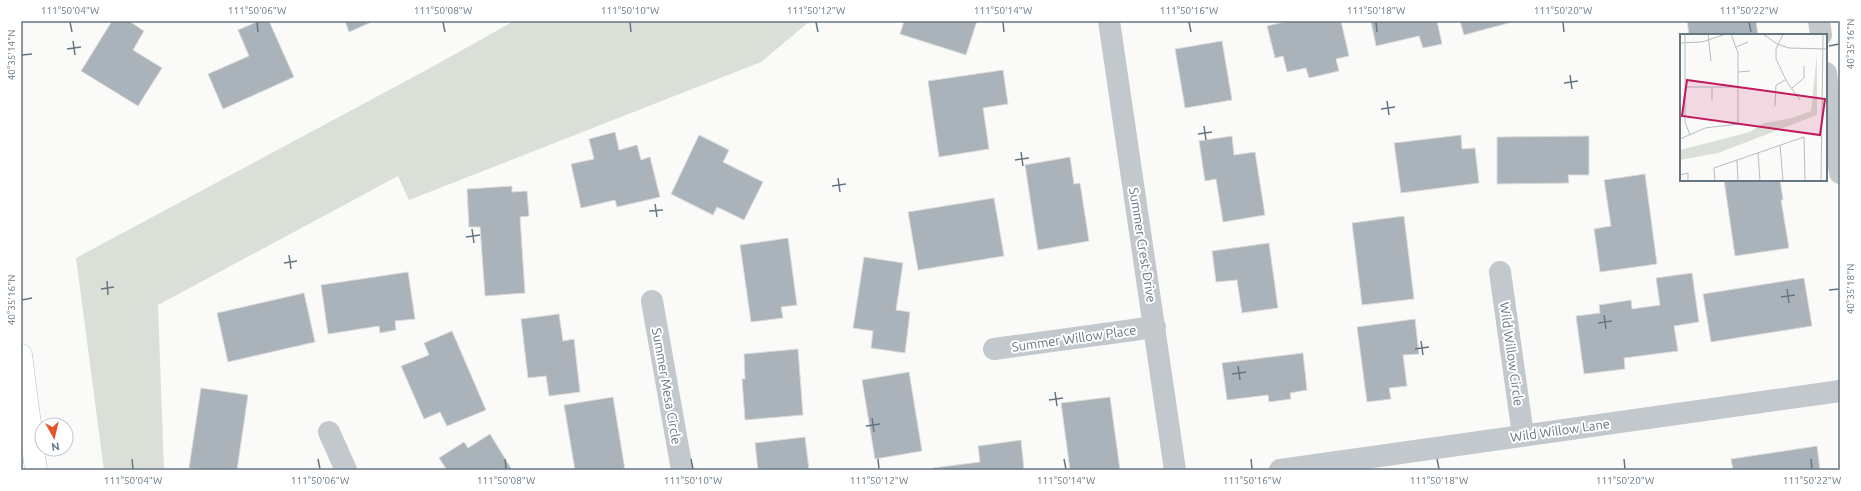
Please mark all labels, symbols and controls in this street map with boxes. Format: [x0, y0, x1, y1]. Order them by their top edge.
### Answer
text: 111°50'04"W [41, 5, 99, 16]
text: 111°50'06"W [228, 5, 286, 16]
text: 111°50'08"W [414, 5, 472, 16]
text: 111°50'10"W [601, 5, 659, 16]
text: 111°50'12"W [787, 5, 845, 16]
text: 111°50'14"W [974, 5, 1032, 16]
text: 111°50'16"W [1160, 5, 1218, 16]
text: 111°50'18"W [1347, 5, 1405, 16]
text: 111°50'20"W [1534, 5, 1592, 16]
text: 111°50'22"W [1720, 5, 1778, 16]
text: 40°35'16"N [1845, 19, 1856, 69]
text: 40°35'14"N [6, 30, 17, 80]
inset map [1680, 34, 1827, 181]
street label: Summer Crest Drive [1127, 186, 1159, 304]
text: 40°35'18"N [1845, 264, 1856, 314]
text: 40°35'16"N [6, 275, 17, 325]
street label: Wild Willow Circle [1498, 301, 1526, 407]
street label: Summer Willow Place [1011, 322, 1137, 354]
street label: Summer Mesa Circle [650, 327, 684, 445]
street label: Wild Willow Lane [1509, 416, 1611, 444]
north arrow [34, 417, 74, 457]
text: N [50, 440, 60, 453]
text: 111°50'04"W [104, 475, 162, 486]
text: 111°50'06"W [291, 475, 349, 486]
text: 111°50'08"W [477, 475, 535, 486]
text: 111°50'10"W [664, 475, 722, 486]
text: 111°50'12"W [850, 475, 908, 486]
text: 111°50'14"W [1037, 475, 1095, 486]
text: 111°50'16"W [1223, 475, 1281, 486]
text: 111°50'18"W [1410, 475, 1468, 486]
text: 111°50'20"W [1596, 475, 1654, 486]
text: 111°50'22"W [1783, 475, 1841, 486]

